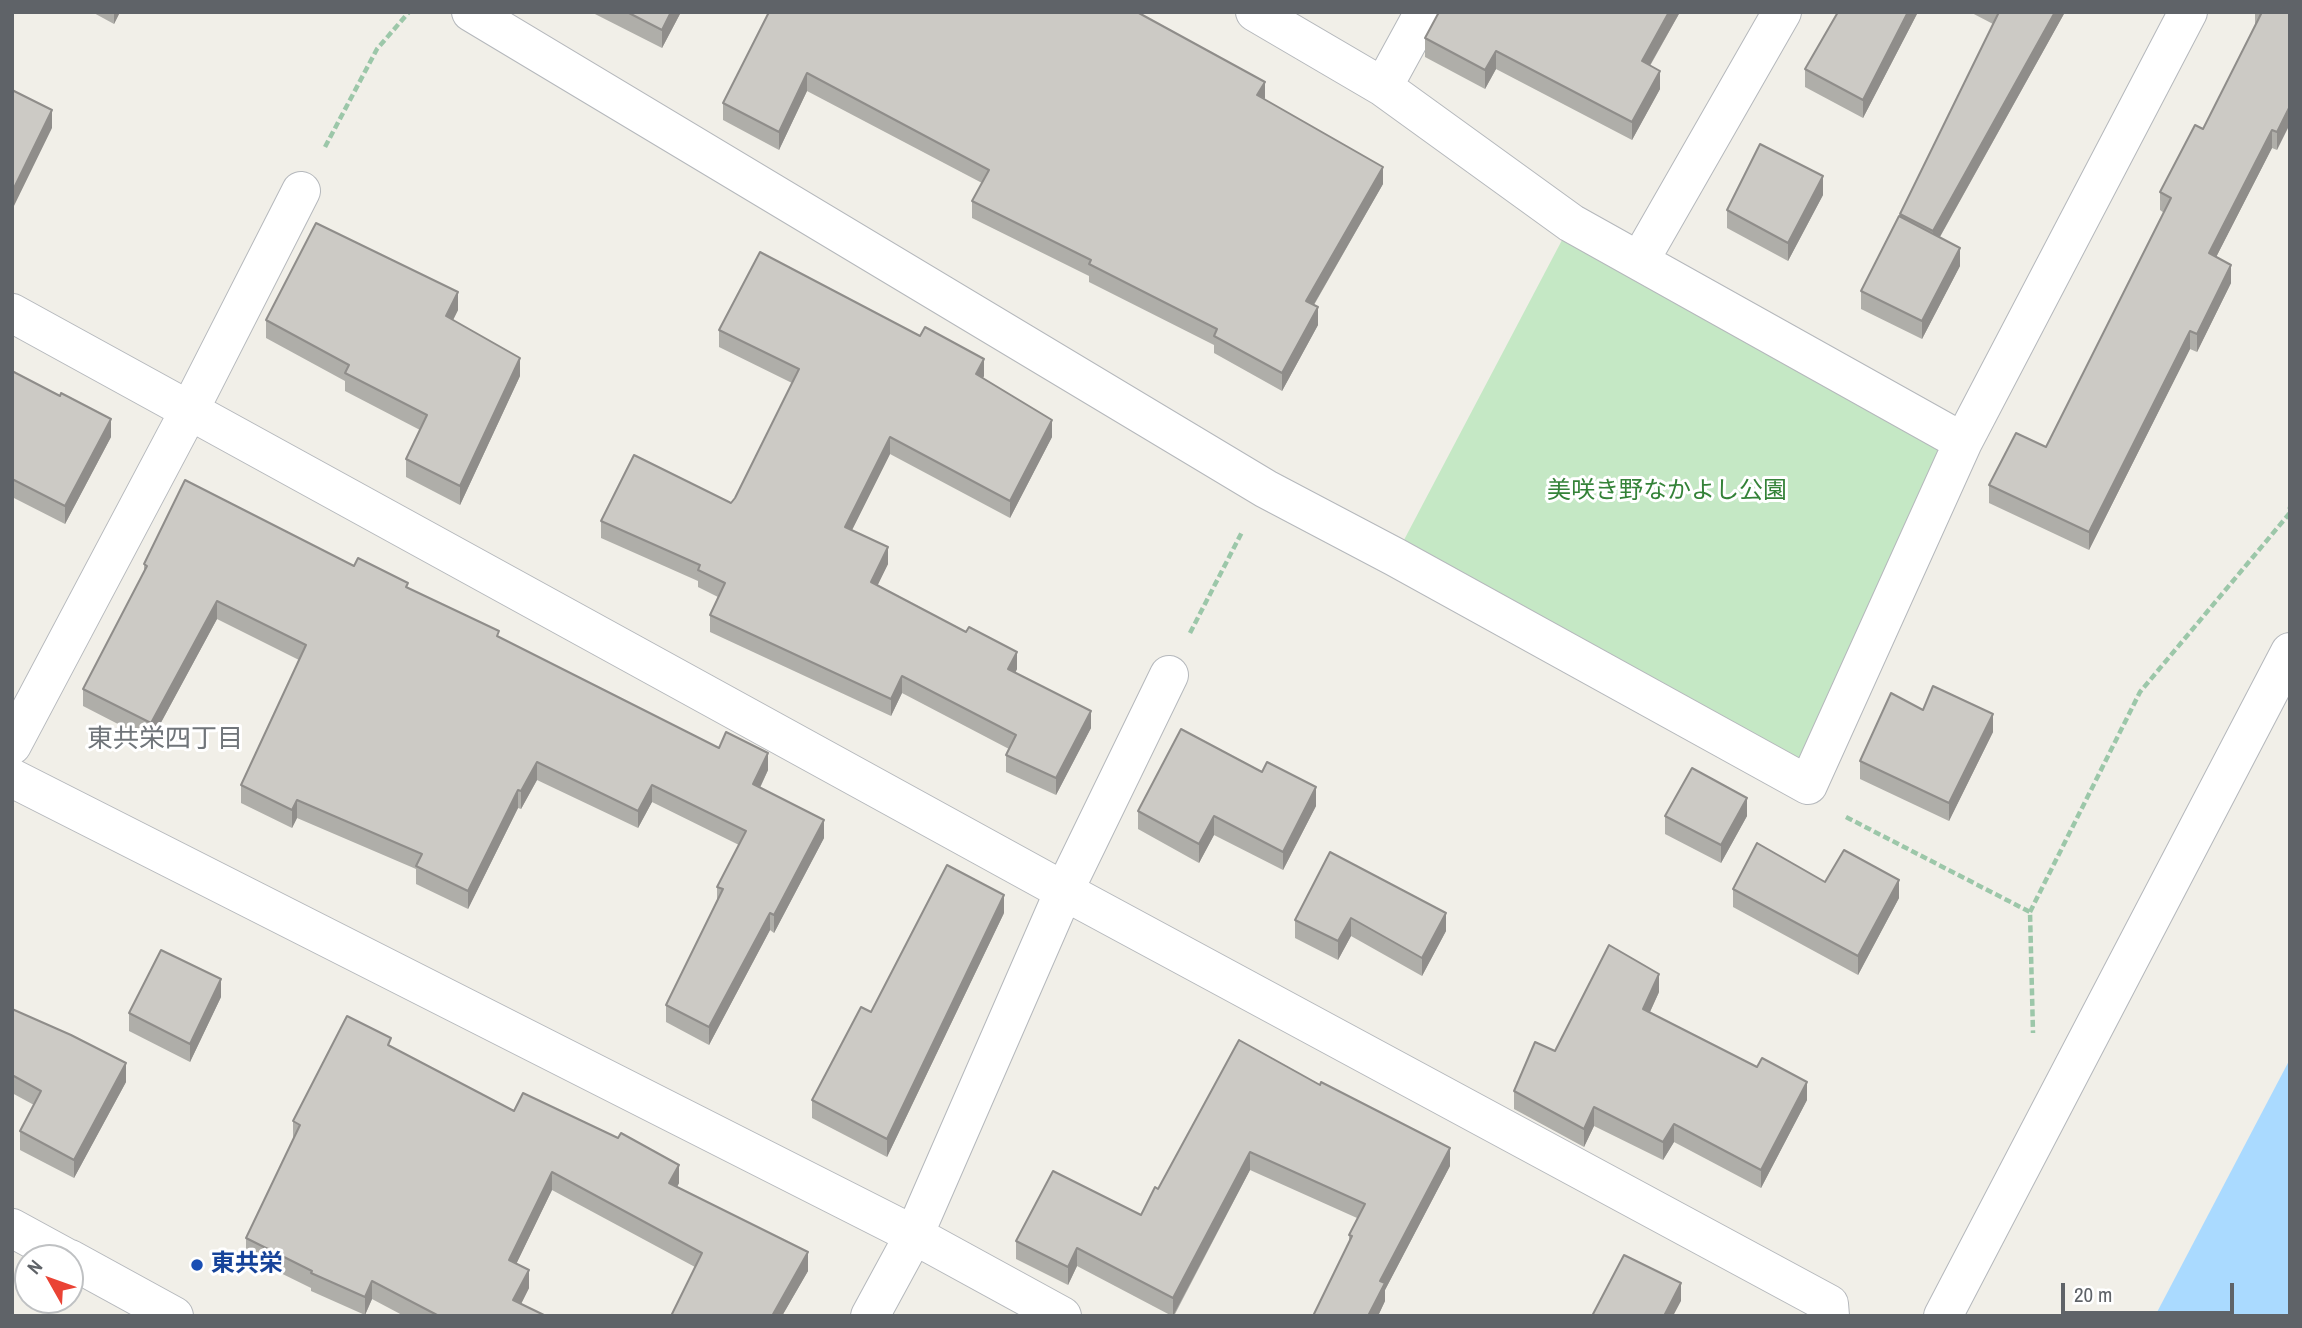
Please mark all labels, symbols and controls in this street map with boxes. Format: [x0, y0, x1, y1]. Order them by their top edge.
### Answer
park label: 美咲き野なかよし公園 [1547, 478, 1787, 506]
district label: 東共栄四丁目 [87, 724, 243, 756]
north arrow [14, 1244, 84, 1314]
place label: 東共栄 [211, 1251, 283, 1279]
text: N [21, 1254, 48, 1279]
marker: 東共栄 [189, 1257, 205, 1273]
scale bar [2064, 1268, 2237, 1312]
text: 20 m [2074, 1280, 2112, 1309]

